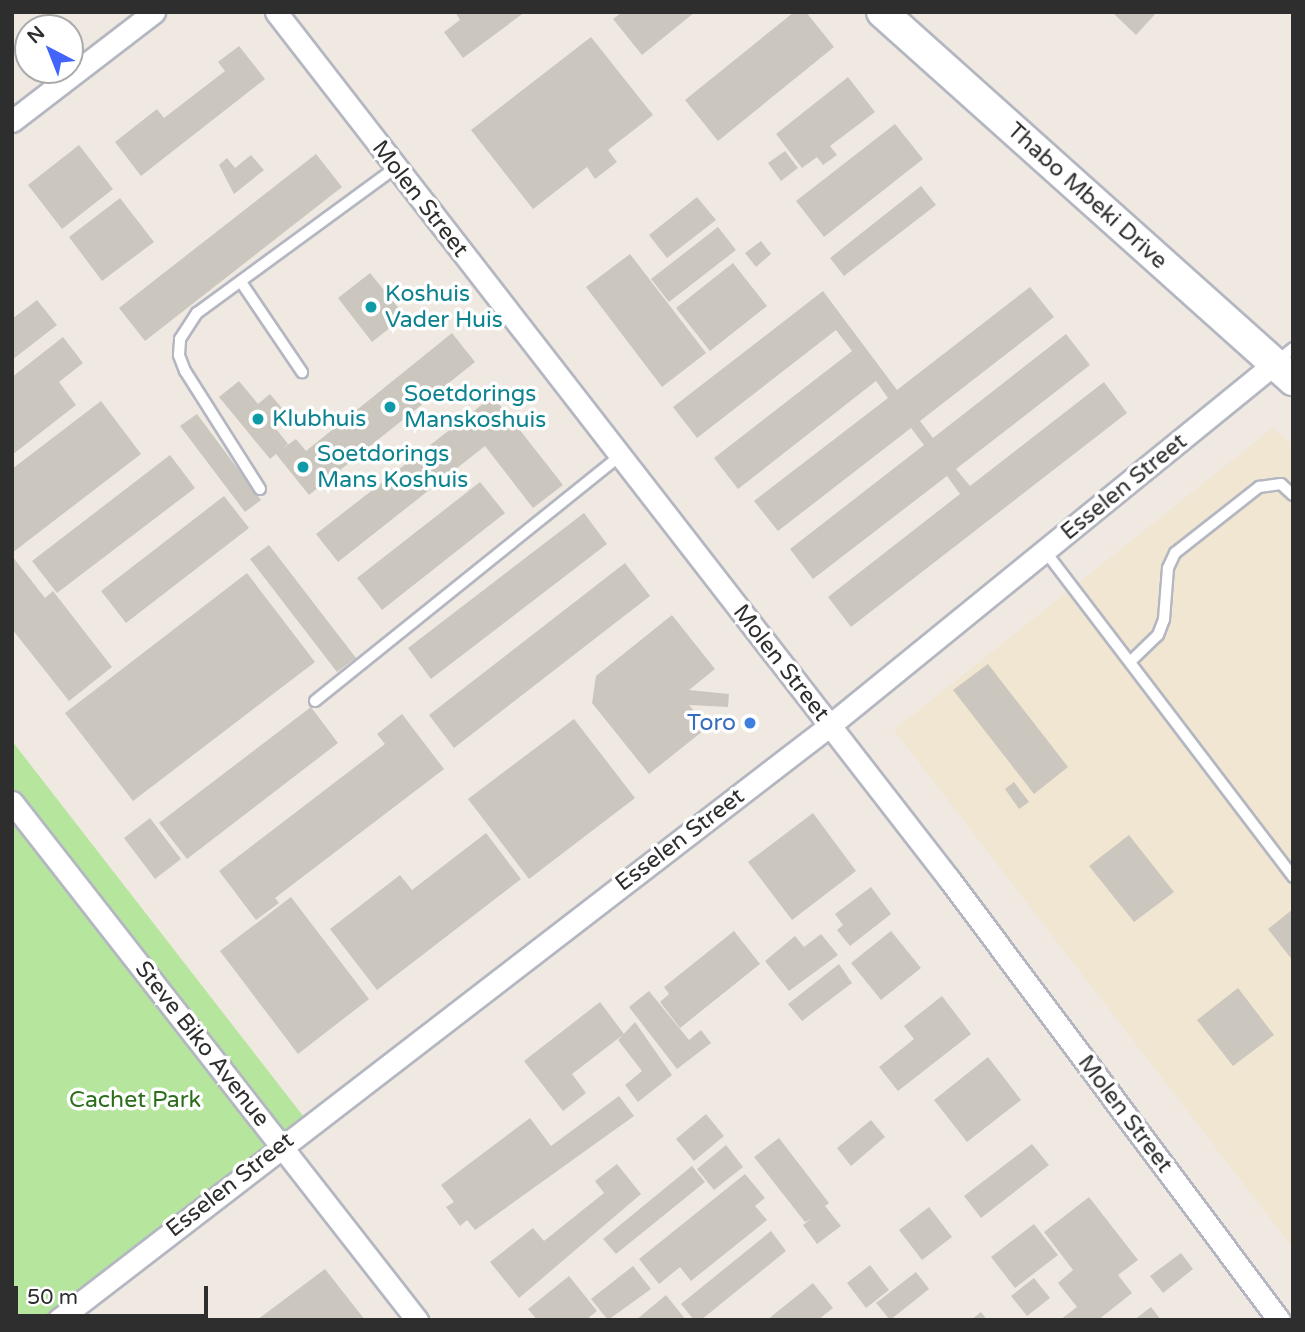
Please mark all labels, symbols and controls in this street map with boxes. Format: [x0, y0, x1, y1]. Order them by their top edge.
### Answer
north arrow [14, 14, 84, 84]
text: N [23, 22, 49, 48]
street label: Thabo Mbeki Drive [1001, 117, 1173, 275]
street label: Molen Street [366, 135, 474, 263]
place label: Koshuis Vader Huis [385, 280, 503, 334]
marker: Koshuis Vader Huis [363, 299, 379, 315]
place label: Soetdorings Manskoshuis [404, 380, 546, 434]
marker: Soetdorings Manskoshuis [382, 399, 398, 415]
place label: Klubhuis [272, 405, 366, 433]
marker: Klubhuis [250, 411, 266, 427]
street label: Esselen Street [1055, 428, 1193, 546]
place label: Soetdorings Mans Koshuis [317, 440, 468, 494]
marker: Soetdorings Mans Koshuis [295, 459, 311, 475]
street label: Molen Street [727, 599, 835, 727]
place label: Toro [687, 709, 736, 737]
marker: Toro [742, 715, 758, 731]
street label: Esselen Street [610, 783, 750, 897]
street label: Steve Biko Avenue [129, 956, 275, 1132]
street label: Molen Street [1072, 1050, 1178, 1178]
park label: Cachet Park [69, 1086, 201, 1114]
street label: Esselen Street [161, 1127, 299, 1243]
scale bar [18, 1272, 212, 1316]
text: 50 m [27, 1285, 78, 1310]

